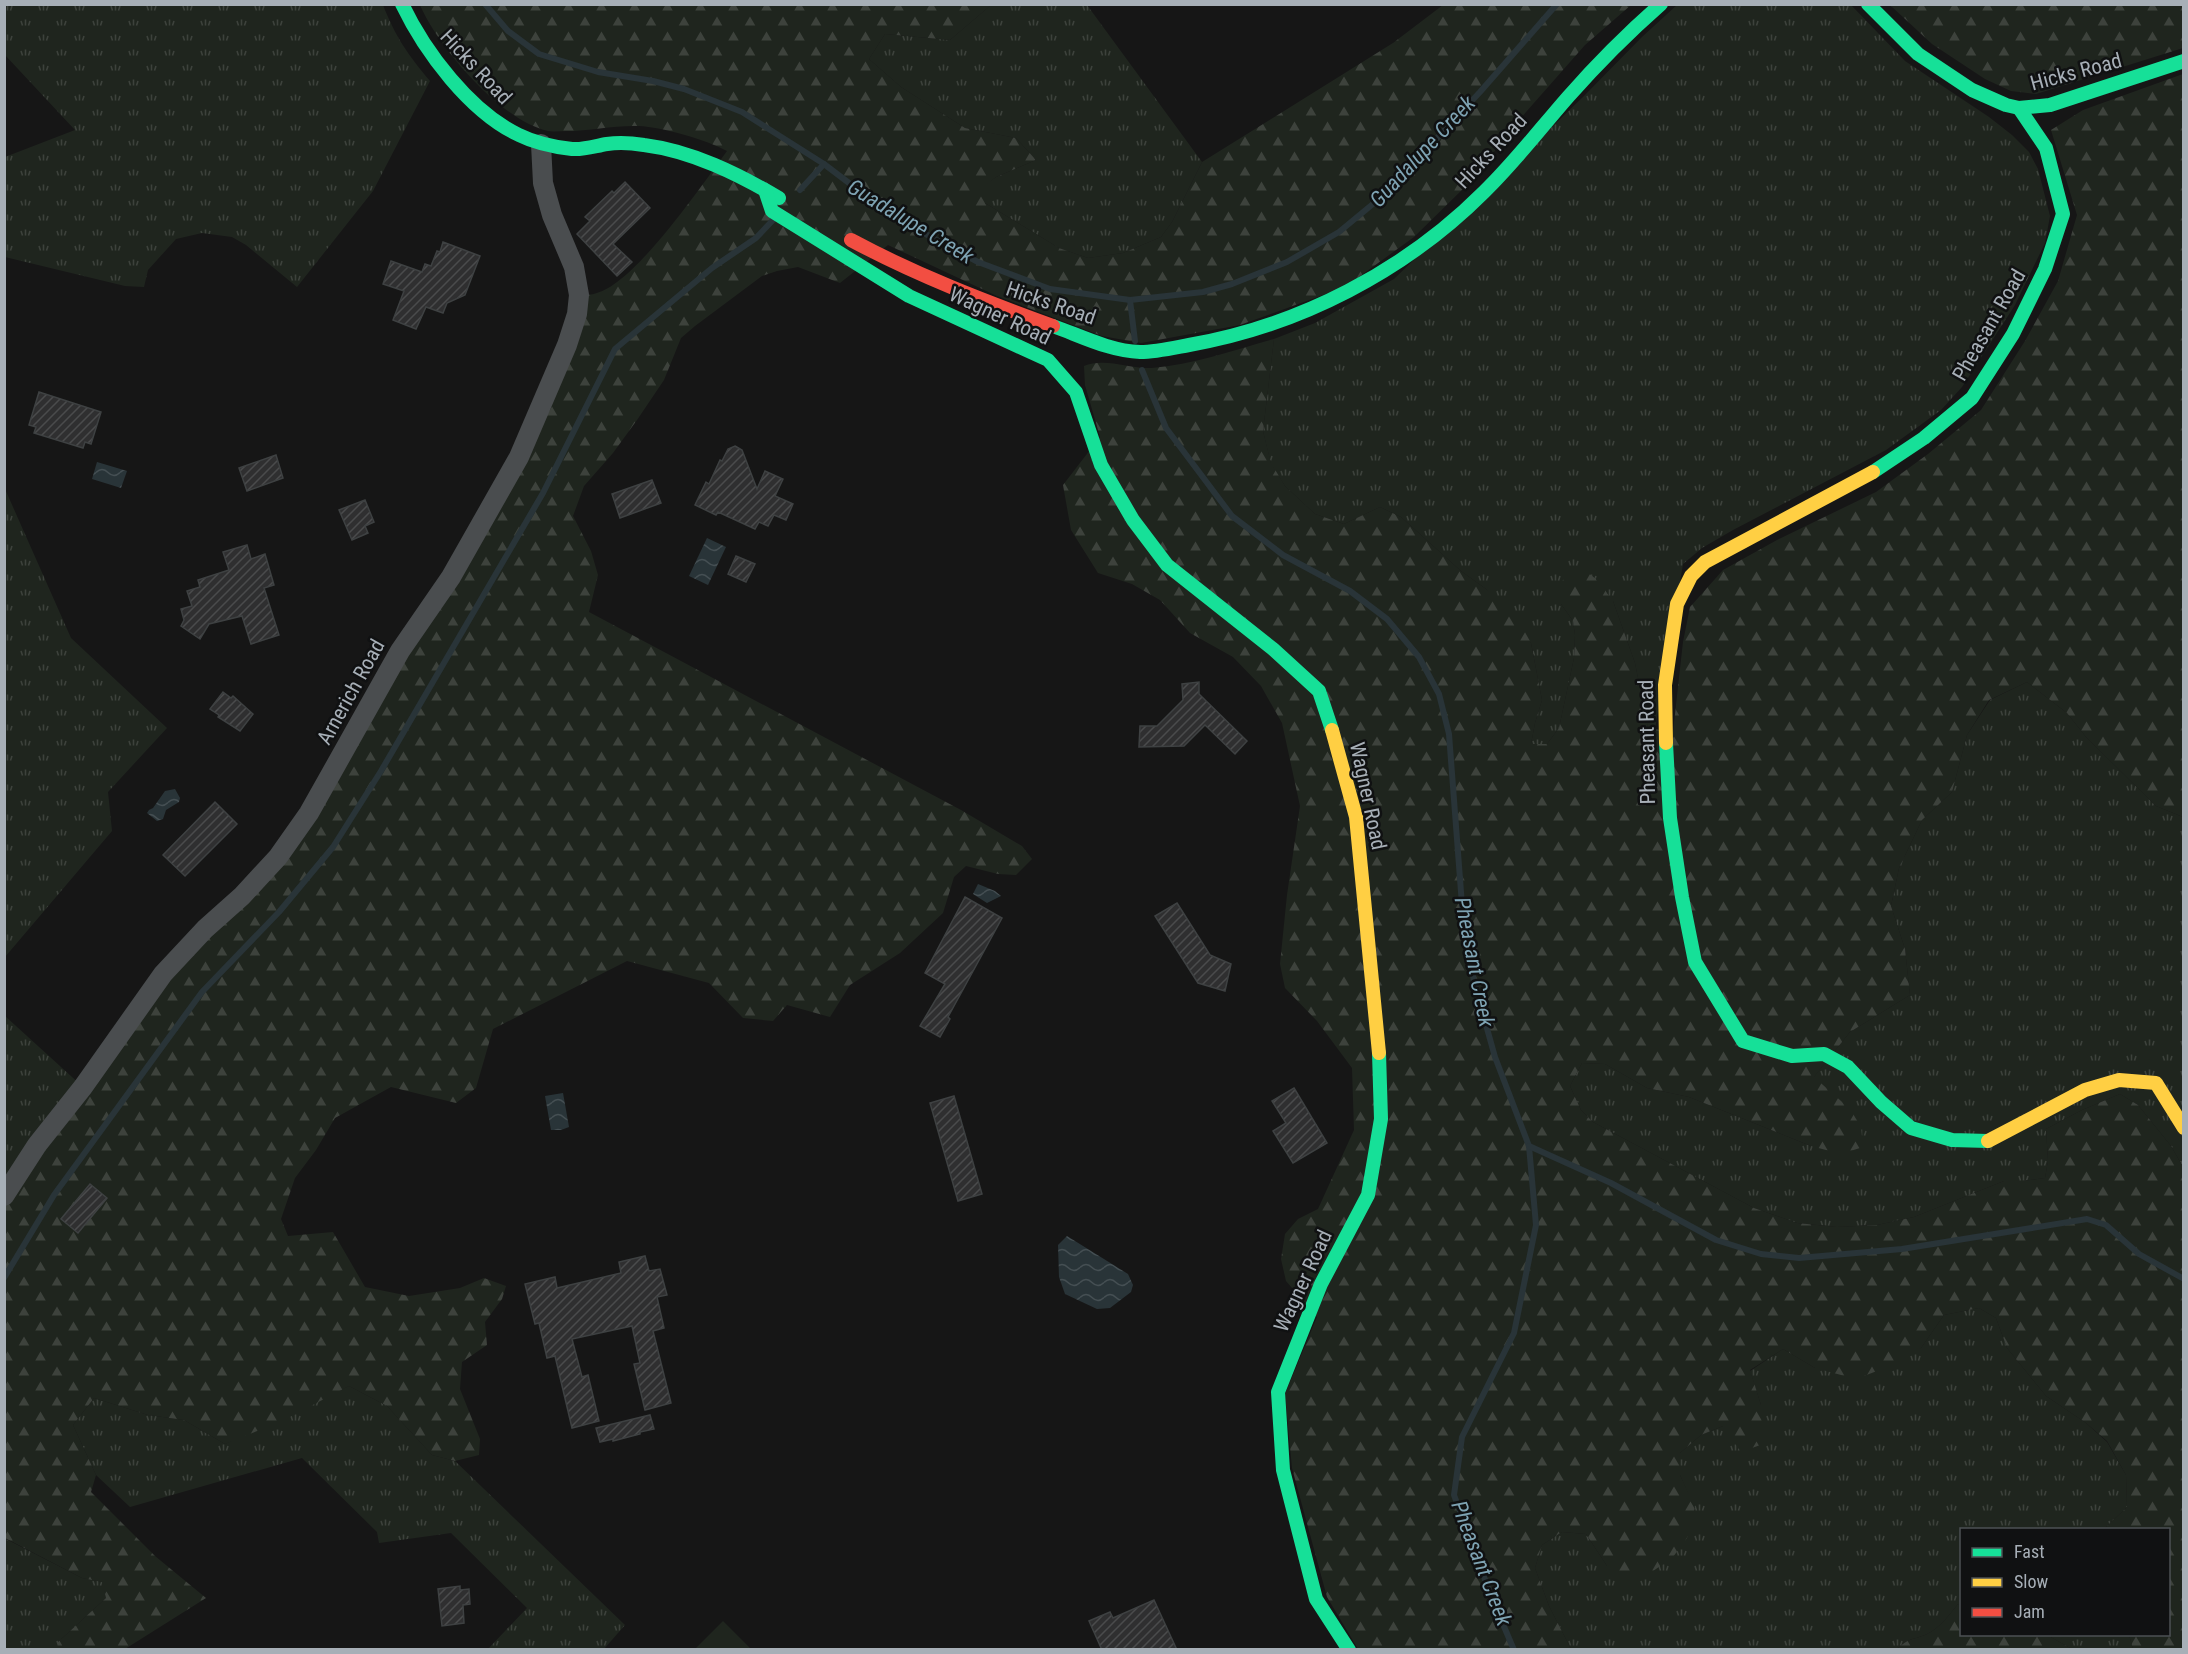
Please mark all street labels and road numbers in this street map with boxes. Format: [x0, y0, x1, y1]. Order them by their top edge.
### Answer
street label: Hicks Road [435, 25, 517, 109]
street label: Hicks Road [2028, 48, 2124, 96]
street label: Hicks Road [1450, 109, 1532, 193]
street label: Pheasant Road [1947, 265, 2031, 385]
street label: Hicks Road [1003, 276, 1099, 330]
street label: Wagner Road [945, 282, 1055, 350]
street label: Arnerich Road [312, 635, 390, 749]
street label: Pheasant Road [1634, 679, 1660, 805]
street label: Wagner Road [1345, 740, 1391, 852]
street label: Wagner Road [1269, 1226, 1337, 1336]

